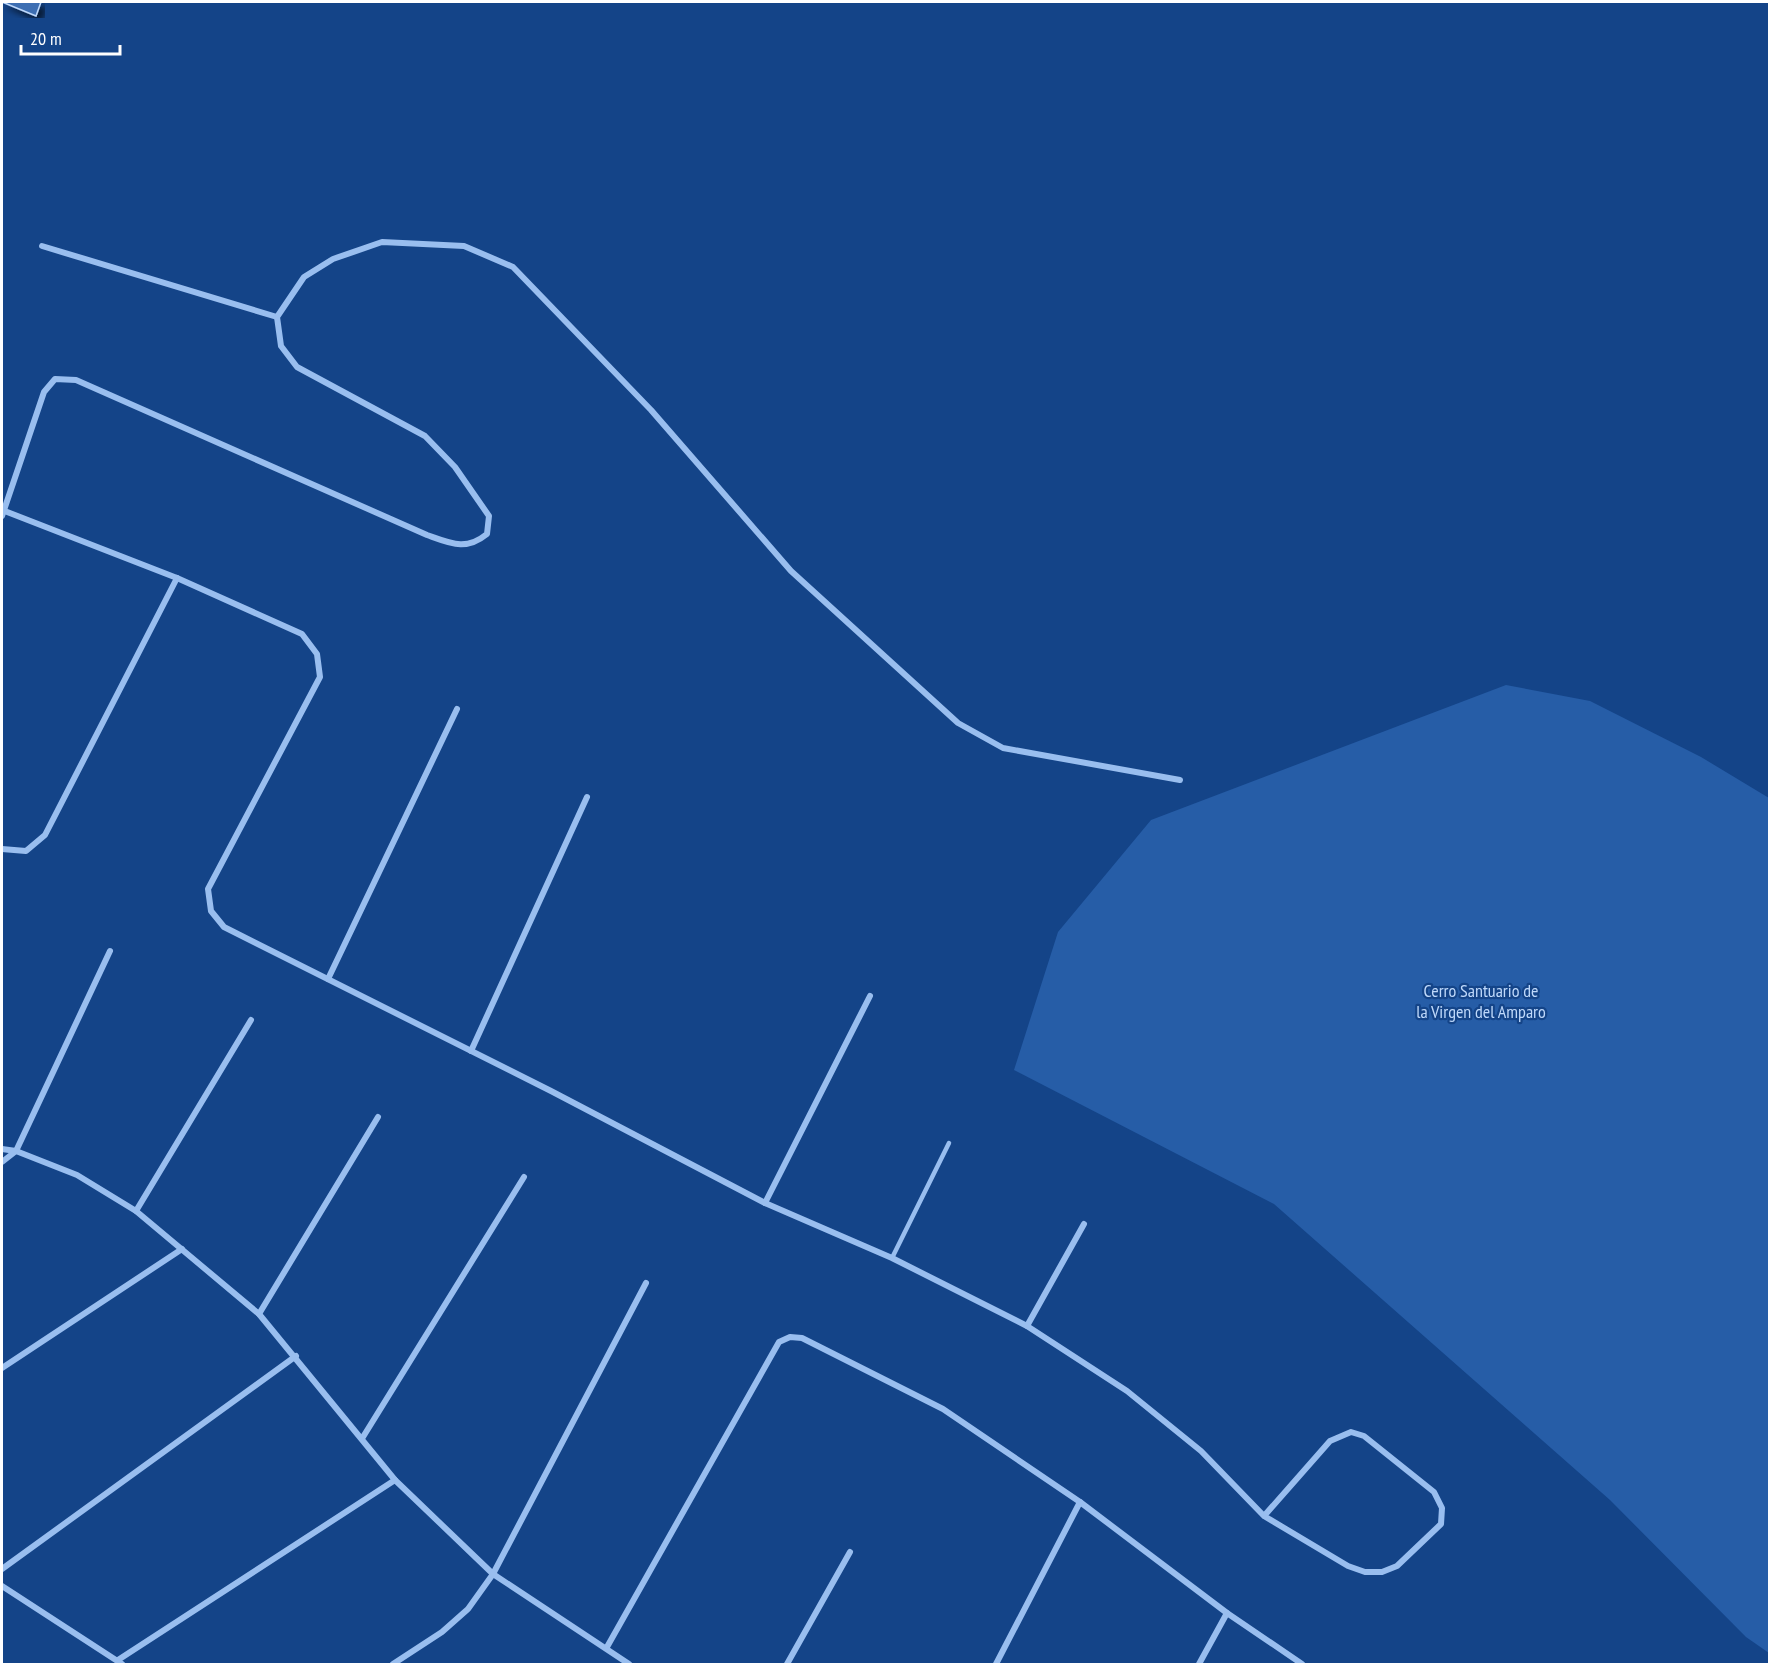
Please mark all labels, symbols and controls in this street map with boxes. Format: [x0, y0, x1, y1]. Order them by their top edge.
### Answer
scale bar [21, 18, 120, 56]
text: 20 m [30, 27, 62, 50]
park label: Cerro Santuario de la Virgen del Amparo [1416, 979, 1546, 1023]

